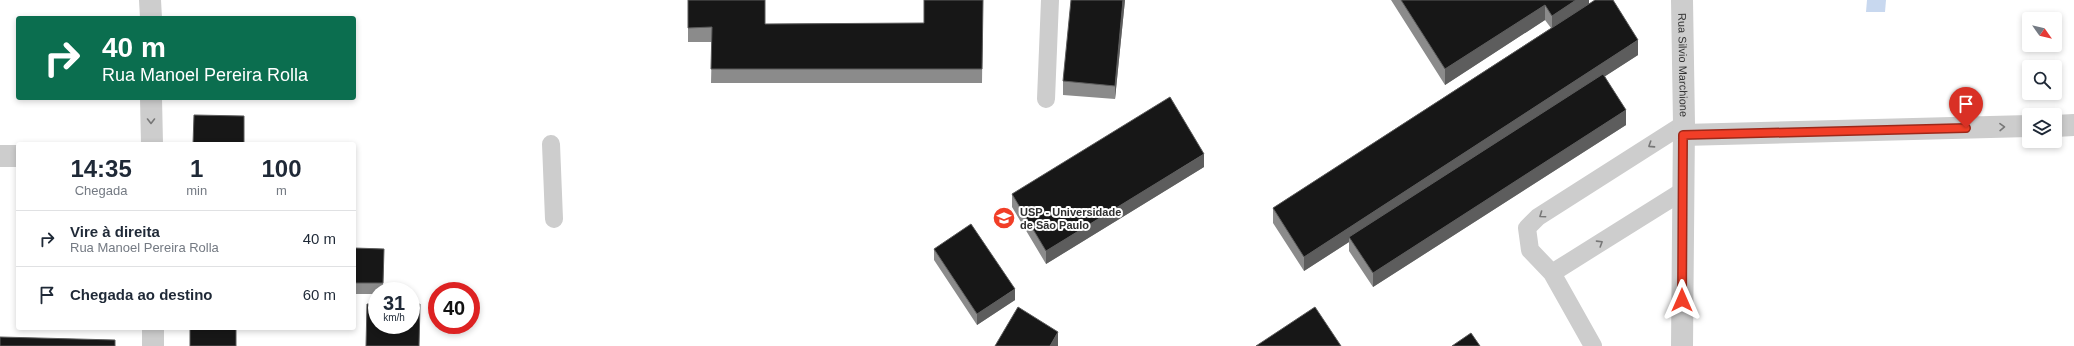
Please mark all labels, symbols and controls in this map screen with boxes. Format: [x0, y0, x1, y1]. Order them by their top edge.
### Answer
north arrow [2022, 12, 2062, 52]
map controls [2022, 12, 2062, 148]
street label: Rua Silvio Marchione [1676, 13, 1690, 117]
icon: right [36, 32, 88, 84]
text: 40 m [102, 32, 166, 63]
button: search [2022, 60, 2062, 100]
text: Rua Manoel Pereira Rolla [102, 65, 308, 85]
pin [1949, 87, 1983, 128]
icon: arrive [1955, 93, 1977, 115]
button: layers [2022, 108, 2062, 148]
one-way arrow [147, 118, 155, 124]
one-way arrow [1999, 123, 2005, 131]
one-way arrow [1648, 140, 1655, 147]
text: 14:35 [70, 155, 132, 182]
text: 1 [190, 155, 203, 182]
text: 100 [262, 155, 302, 182]
text: Chegada [75, 183, 127, 198]
text: min [186, 183, 207, 198]
text: m [276, 183, 287, 198]
school or university icon: USP - Universidade de São Paulo [991, 205, 1017, 231]
place label: USP - Universidade de São Paulo [1020, 206, 1121, 231]
one-way arrow [1539, 210, 1546, 218]
text: Vire à direita [70, 223, 160, 240]
icon: right [36, 228, 58, 250]
text: 40 m [303, 230, 336, 247]
text: Rua Manoel Pereira Rolla [70, 240, 219, 255]
one-way arrow [1596, 241, 1603, 248]
position arrow [1661, 279, 1703, 321]
speed limit sign: 40 [428, 282, 480, 334]
icon: arrive [36, 284, 58, 306]
text: Chegada ao destino [70, 286, 213, 303]
text: 60 m [303, 286, 336, 303]
text: 31 [383, 292, 405, 314]
text: km/h [383, 312, 405, 323]

